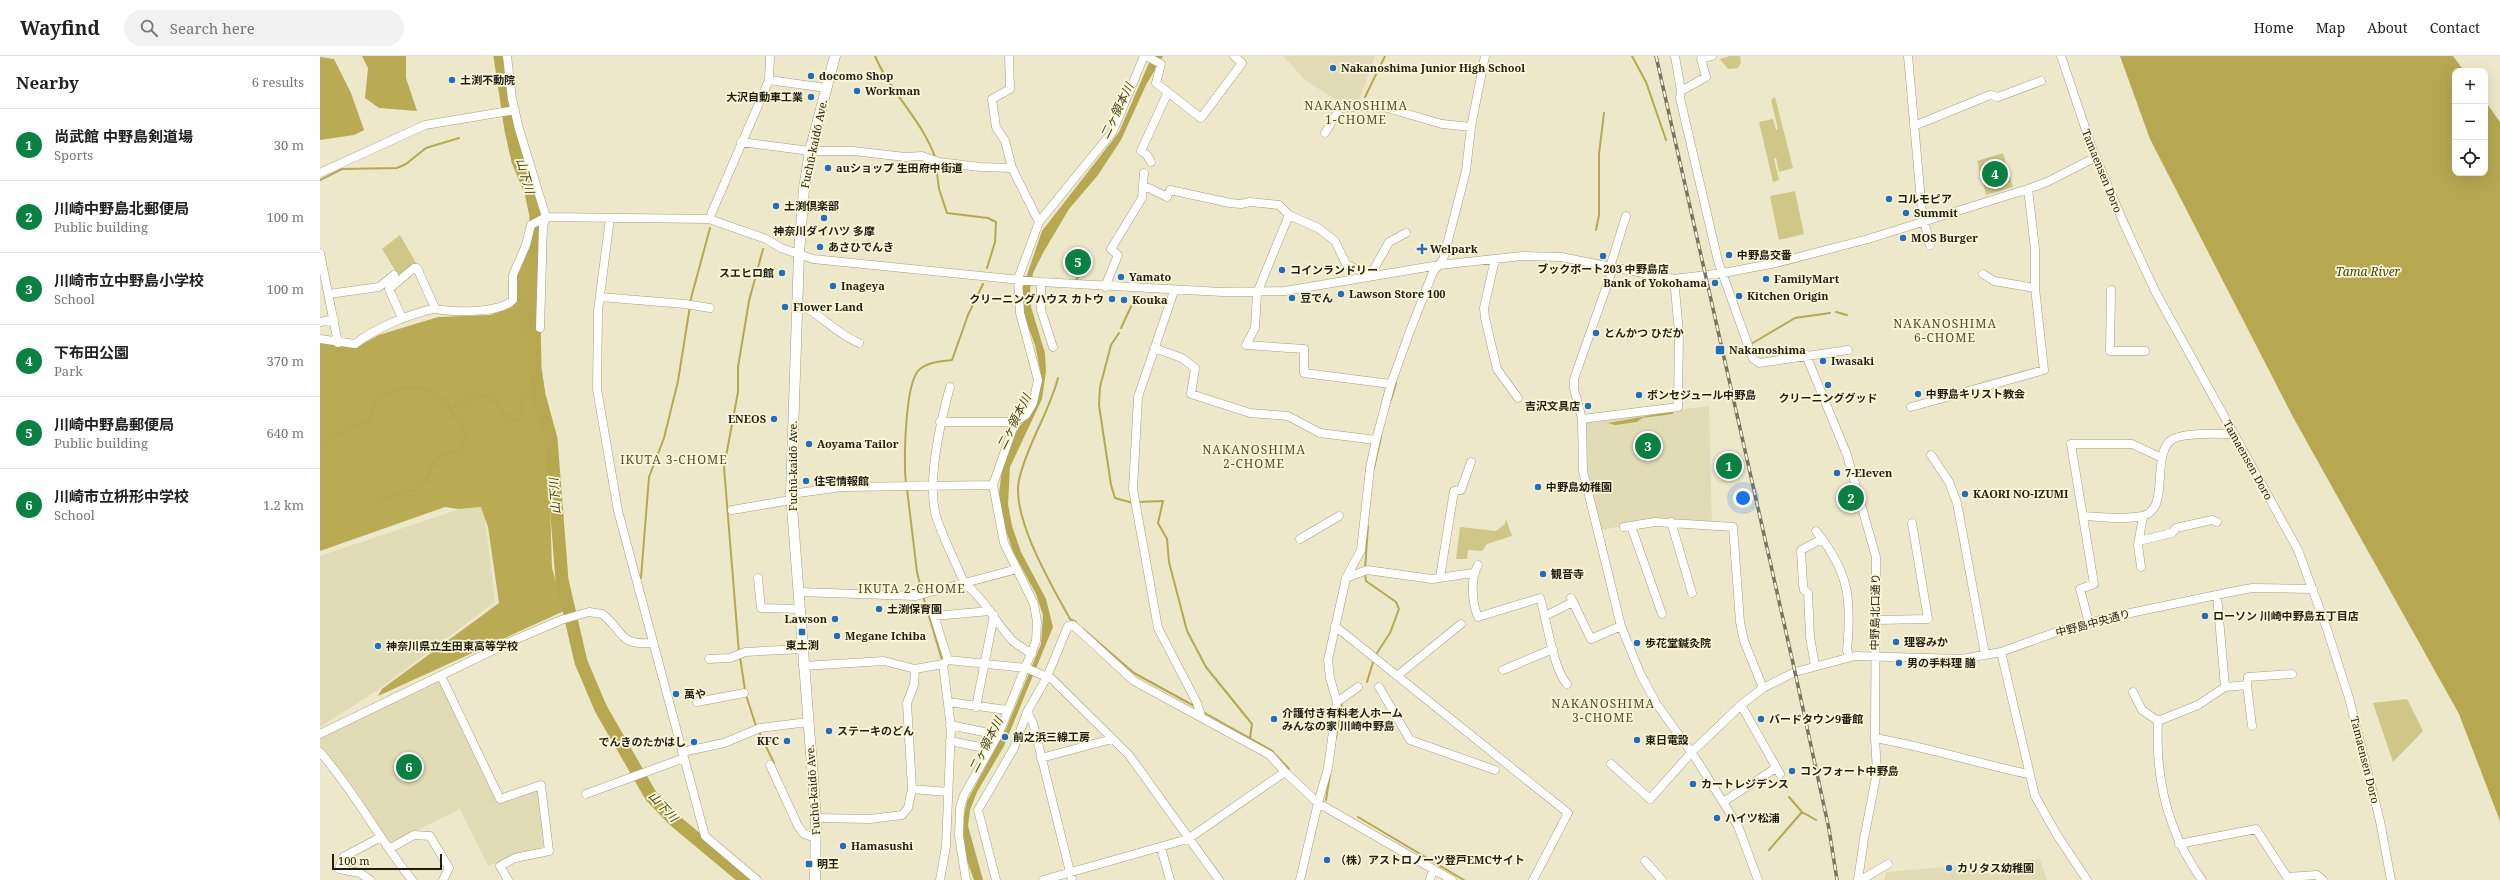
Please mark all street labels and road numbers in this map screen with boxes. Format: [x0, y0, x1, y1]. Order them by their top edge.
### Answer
street label: Fuchū-kaidō Ave. [797, 98, 830, 190]
street label: Tamaensen Doro [2079, 127, 2126, 215]
street label: Tamaensen Doro [2220, 417, 2277, 502]
street label: Fuchū-kaidō Ave. [785, 421, 800, 511]
street label: 中野島北口通り [1866, 573, 1883, 651]
street label: 中野島中央通り [2054, 605, 2132, 640]
street label: Tamaensen Doro [2347, 715, 2384, 805]
street label: Fuchū-kaidō Ave. [802, 744, 823, 836]

